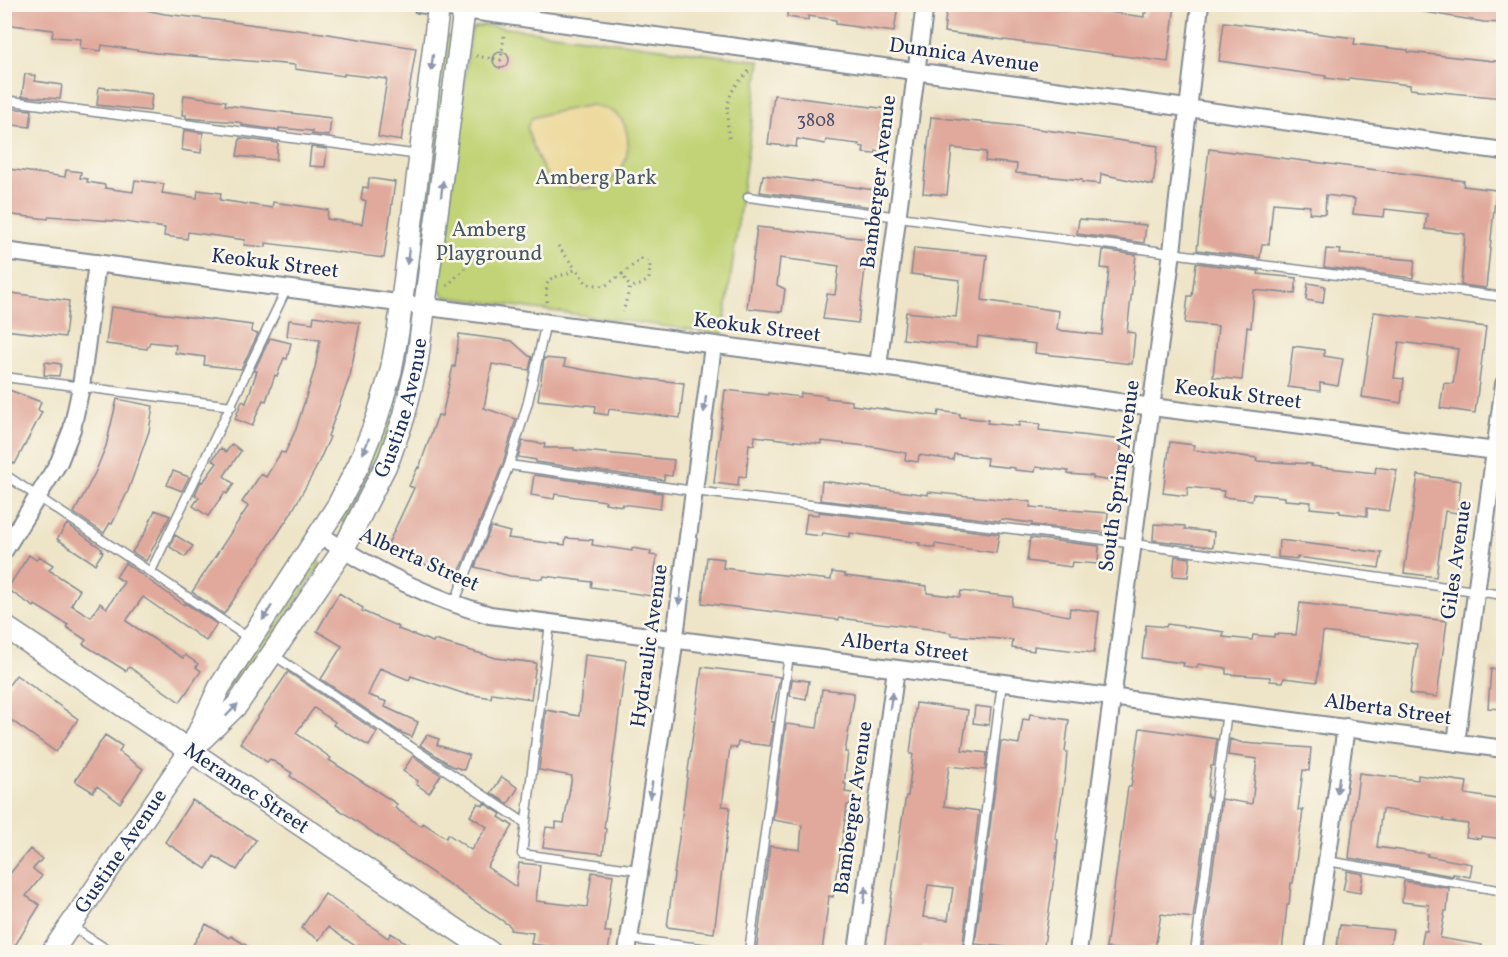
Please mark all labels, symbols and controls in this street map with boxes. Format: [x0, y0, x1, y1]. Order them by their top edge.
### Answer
street label: Dunnica Avenue [887, 31, 1041, 81]
one-way arrow [427, 53, 437, 72]
street label: Bamberger Avenue [854, 93, 904, 270]
house number: 3808 [797, 109, 835, 134]
park label: Amberg Park [535, 164, 657, 193]
one-way arrow [437, 179, 446, 198]
park label: Amberg Playground [436, 216, 542, 269]
street label: Keokuk Street [210, 242, 340, 286]
one-way arrow [403, 247, 413, 266]
street label: Keokuk Street [692, 306, 822, 350]
street label: Gustine Avenue [367, 336, 435, 483]
street label: Keokuk Street [1173, 373, 1303, 417]
street label: South Spring Avenue [1092, 378, 1148, 574]
one-way arrow [701, 394, 710, 413]
one-way arrow [361, 437, 371, 455]
street label: Giles Avenue [1434, 499, 1480, 621]
street label: Alberta Street [354, 521, 484, 599]
street label: Hydraulic Avenue [624, 562, 676, 730]
one-way arrow [675, 588, 685, 607]
one-way arrow [262, 605, 273, 621]
street label: Alberta Street [840, 626, 970, 670]
street label: Alberta Street [1322, 687, 1454, 733]
one-way arrow [887, 692, 896, 711]
one-way arrow [225, 702, 239, 717]
street label: Bamberger Avenue [827, 719, 881, 897]
street label: Meramec Street [178, 736, 315, 841]
one-way arrow [1333, 775, 1342, 794]
one-way arrow [646, 780, 655, 799]
street label: Gustine Avenue [68, 783, 174, 920]
one-way arrow [860, 885, 870, 904]

